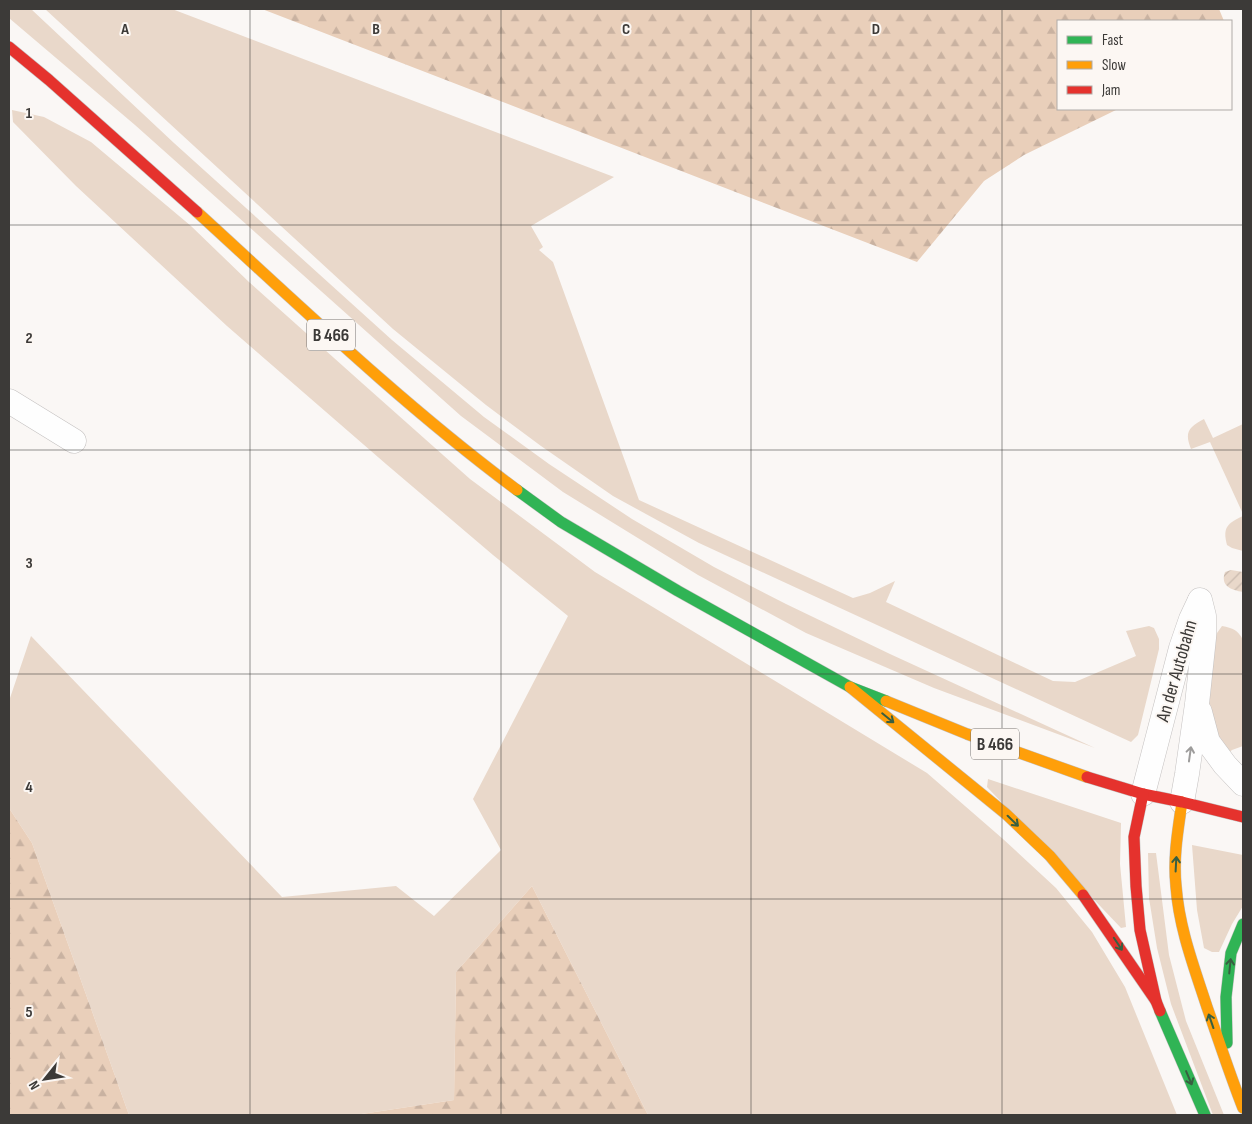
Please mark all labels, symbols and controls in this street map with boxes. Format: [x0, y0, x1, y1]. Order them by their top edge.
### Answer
text: A [120, 20, 129, 39]
text: B [372, 20, 380, 39]
text: C [622, 20, 630, 39]
text: D [872, 20, 880, 39]
legend [1057, 20, 1232, 110]
text: Fast [1102, 31, 1124, 50]
text: Slow [1102, 56, 1126, 75]
text: Jam [1101, 81, 1120, 100]
text: 1 [26, 104, 33, 123]
road number: B 466 [307, 320, 355, 350]
text: 2 [25, 329, 33, 348]
text: 3 [25, 554, 33, 573]
street label: An der Autobahn [1151, 617, 1202, 725]
one-way arrow [881, 712, 894, 723]
road number: B 466 [971, 729, 1019, 760]
one-way arrow [1185, 746, 1195, 762]
text: 4 [25, 778, 33, 797]
one-way arrow [1007, 815, 1019, 827]
one-way arrow [1171, 856, 1180, 872]
one-way arrow [1113, 937, 1123, 951]
one-way arrow [1225, 958, 1234, 974]
text: 5 [25, 1003, 33, 1022]
one-way arrow [1206, 1013, 1216, 1029]
north arrow [20, 1054, 70, 1104]
one-way arrow [1184, 1070, 1194, 1085]
text: N [25, 1078, 43, 1093]

